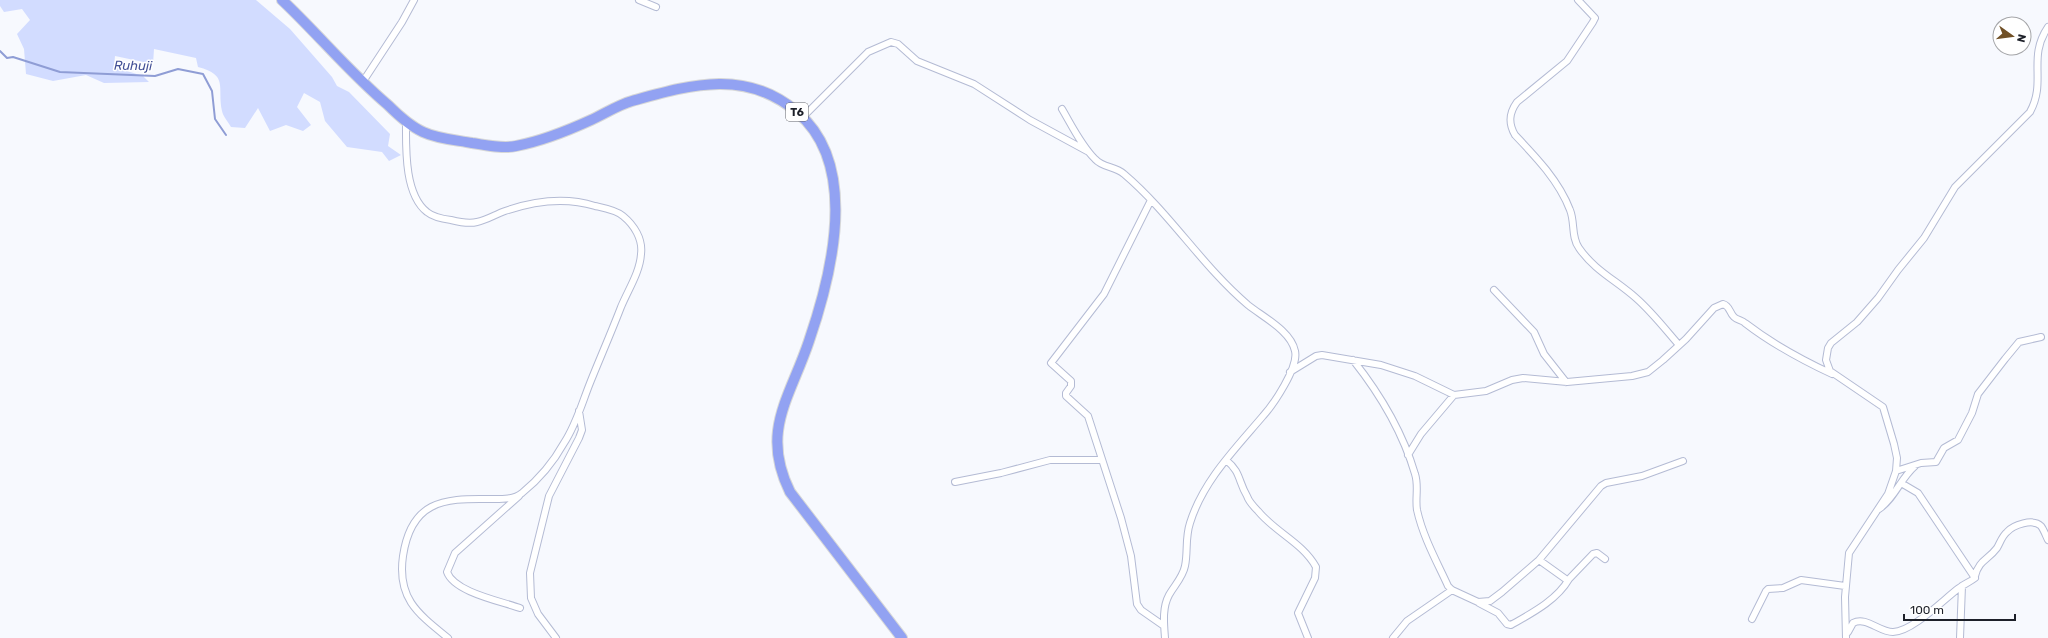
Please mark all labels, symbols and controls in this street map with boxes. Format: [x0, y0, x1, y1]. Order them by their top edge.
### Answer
north arrow [1992, 16, 2032, 56]
text: N [2014, 33, 2028, 44]
water label: Ruhuji [114, 58, 153, 73]
road number: T6 [786, 103, 808, 121]
scale bar [1904, 596, 2015, 622]
text: 100 m [1910, 603, 1944, 617]

